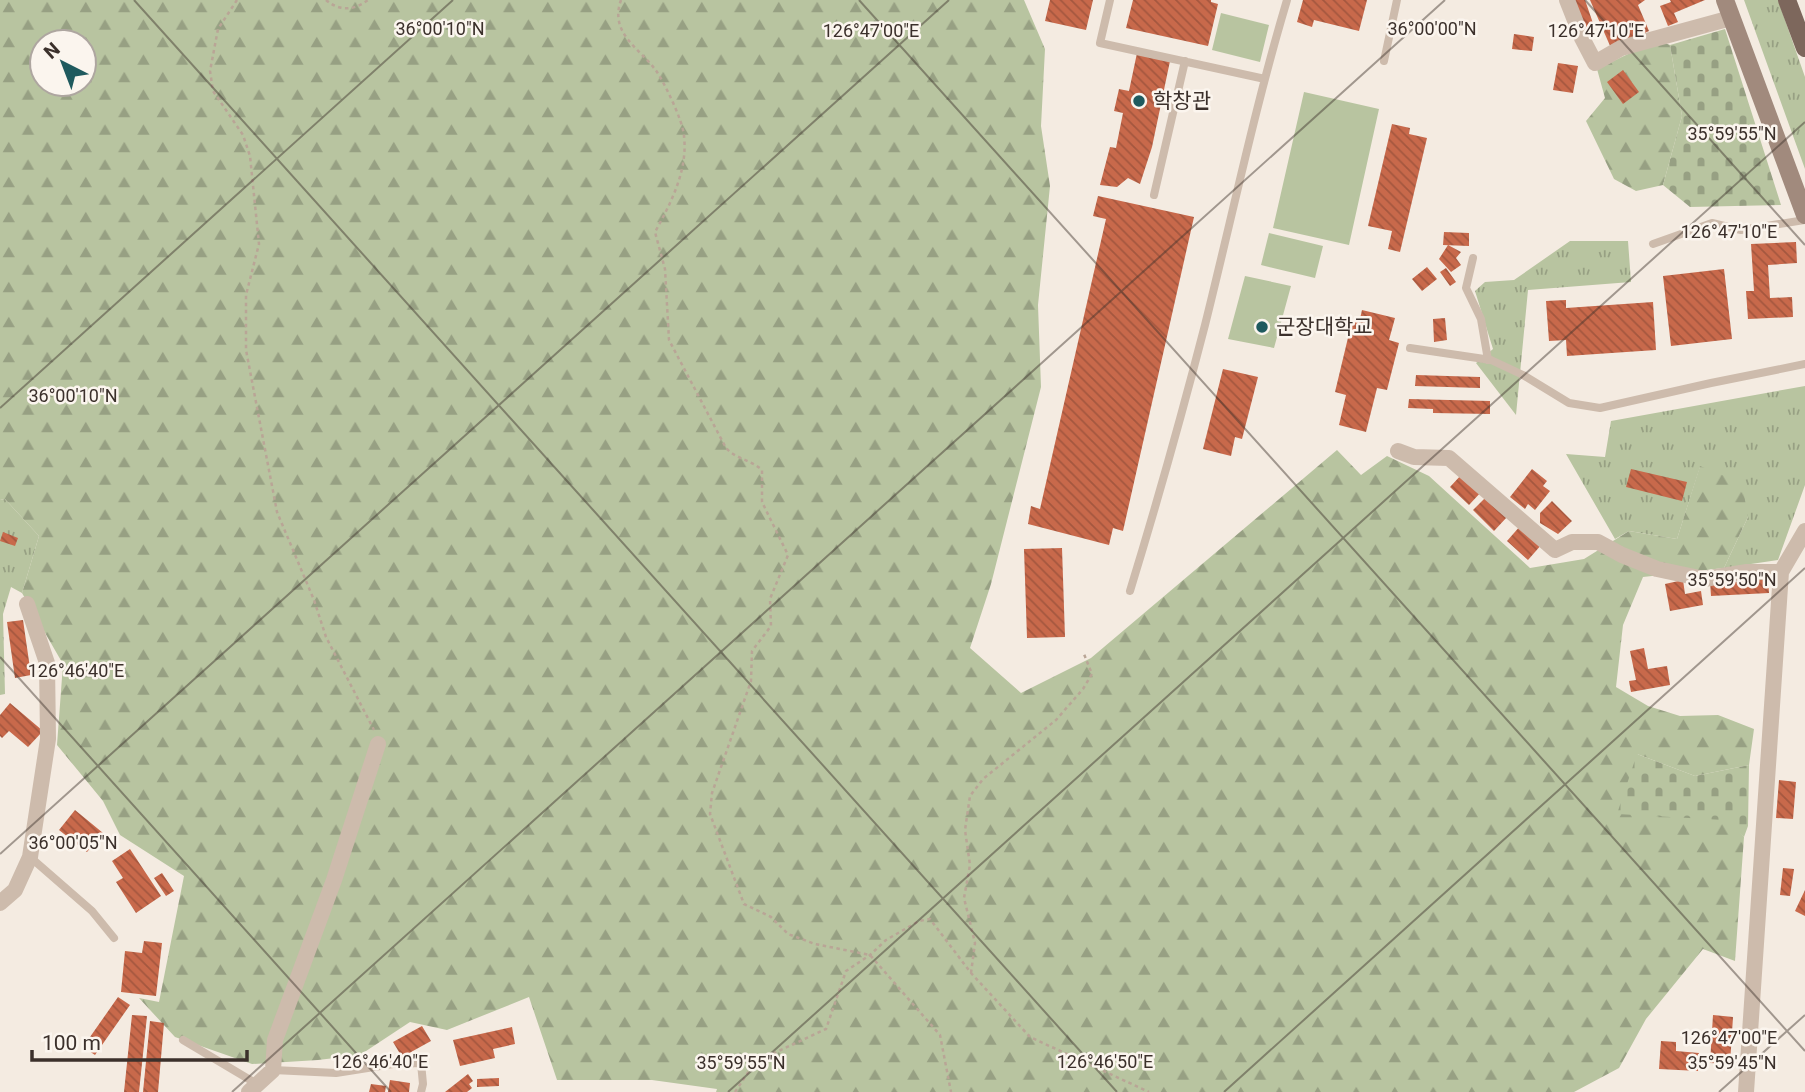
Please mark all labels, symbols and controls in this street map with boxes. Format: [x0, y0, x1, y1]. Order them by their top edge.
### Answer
text: 36°00'10"N [395, 18, 485, 39]
text: 36°00'00"N [1387, 18, 1477, 39]
text: 126°47'00"E [823, 20, 919, 41]
text: 126°47'10"E [1548, 20, 1644, 41]
north arrow [28, 28, 98, 98]
text: N [39, 38, 65, 64]
place label: 학창관 [1153, 89, 1211, 113]
marker: 학창관 [1131, 93, 1147, 109]
text: 35°59'55"N [1687, 123, 1777, 144]
text: 126°47'10"E [1681, 221, 1777, 242]
place label: 군장대학교 [1276, 315, 1373, 339]
marker: 군장대학교 [1254, 319, 1270, 335]
text: 36°00'10"N [28, 385, 118, 406]
text: 35°59'50"N [1687, 569, 1777, 590]
text: 126°46'40"E [28, 660, 124, 681]
text: 36°00'05"N [28, 832, 118, 853]
scale bar [32, 1018, 247, 1062]
text: 126°47'00"E [1681, 1027, 1777, 1048]
text: 100 m [42, 1031, 101, 1055]
text: 126°46'40"E [332, 1051, 428, 1072]
text: 126°46'50"E [1057, 1051, 1153, 1072]
text: 35°59'55"N [696, 1052, 786, 1073]
text: 35°59'45"N [1687, 1052, 1777, 1073]

